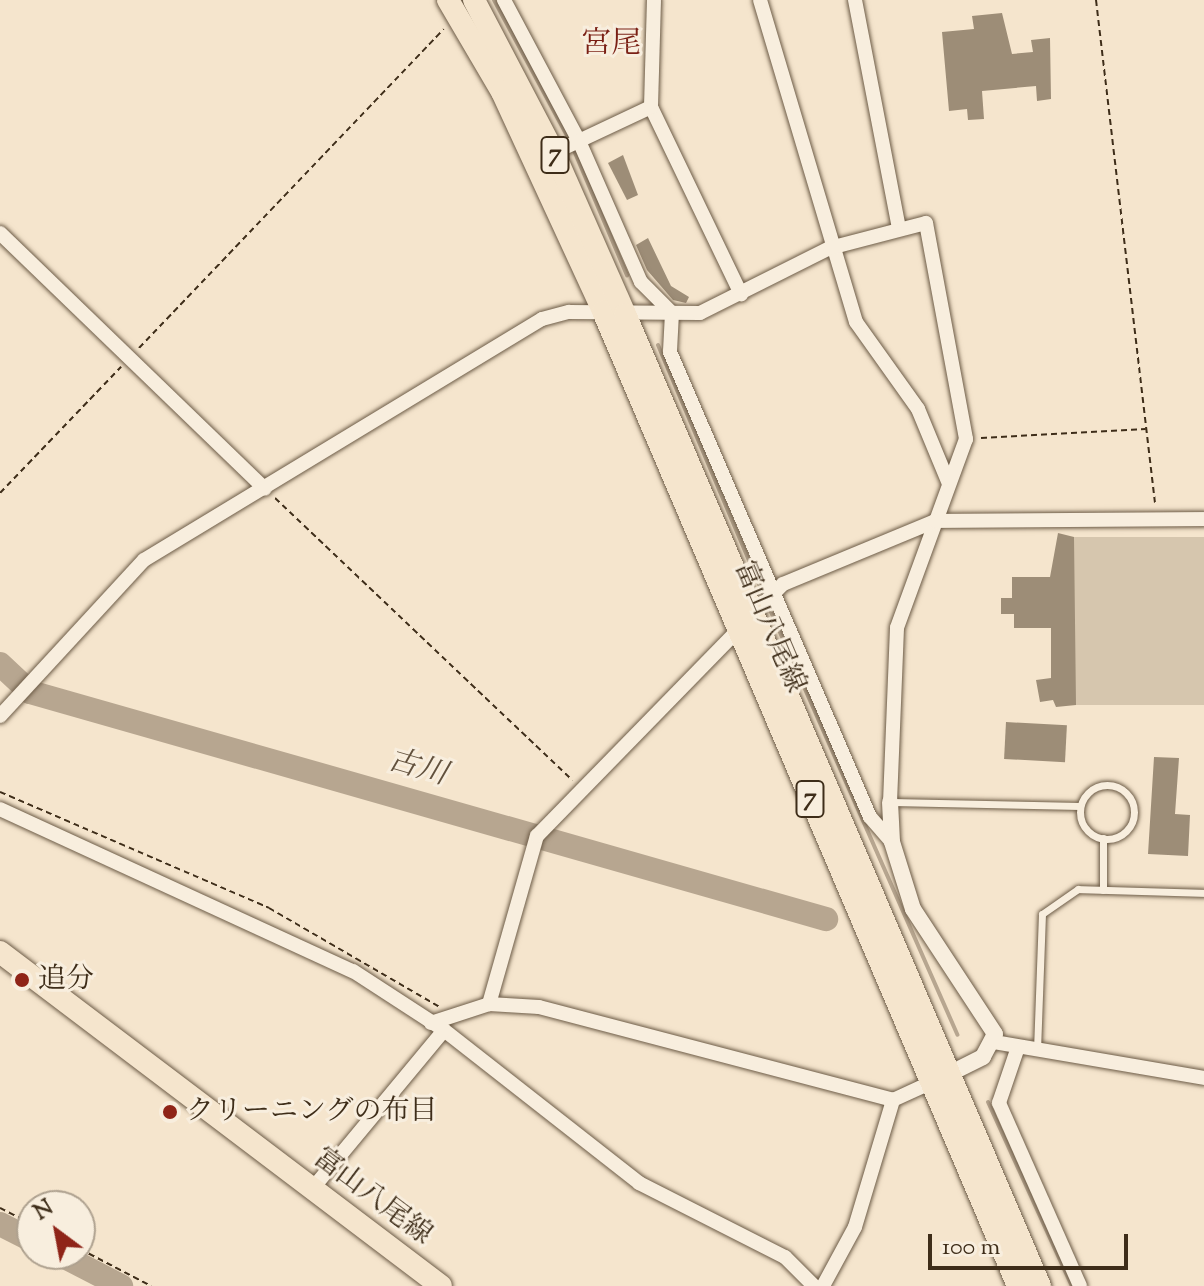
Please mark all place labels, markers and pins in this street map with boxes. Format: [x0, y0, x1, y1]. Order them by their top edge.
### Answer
place label: 追分 [38, 963, 94, 997]
marker: 追分 [13, 971, 31, 989]
place label: クリーニングの布目 [186, 1095, 438, 1129]
marker: クリーニングの布目 [161, 1103, 179, 1121]

